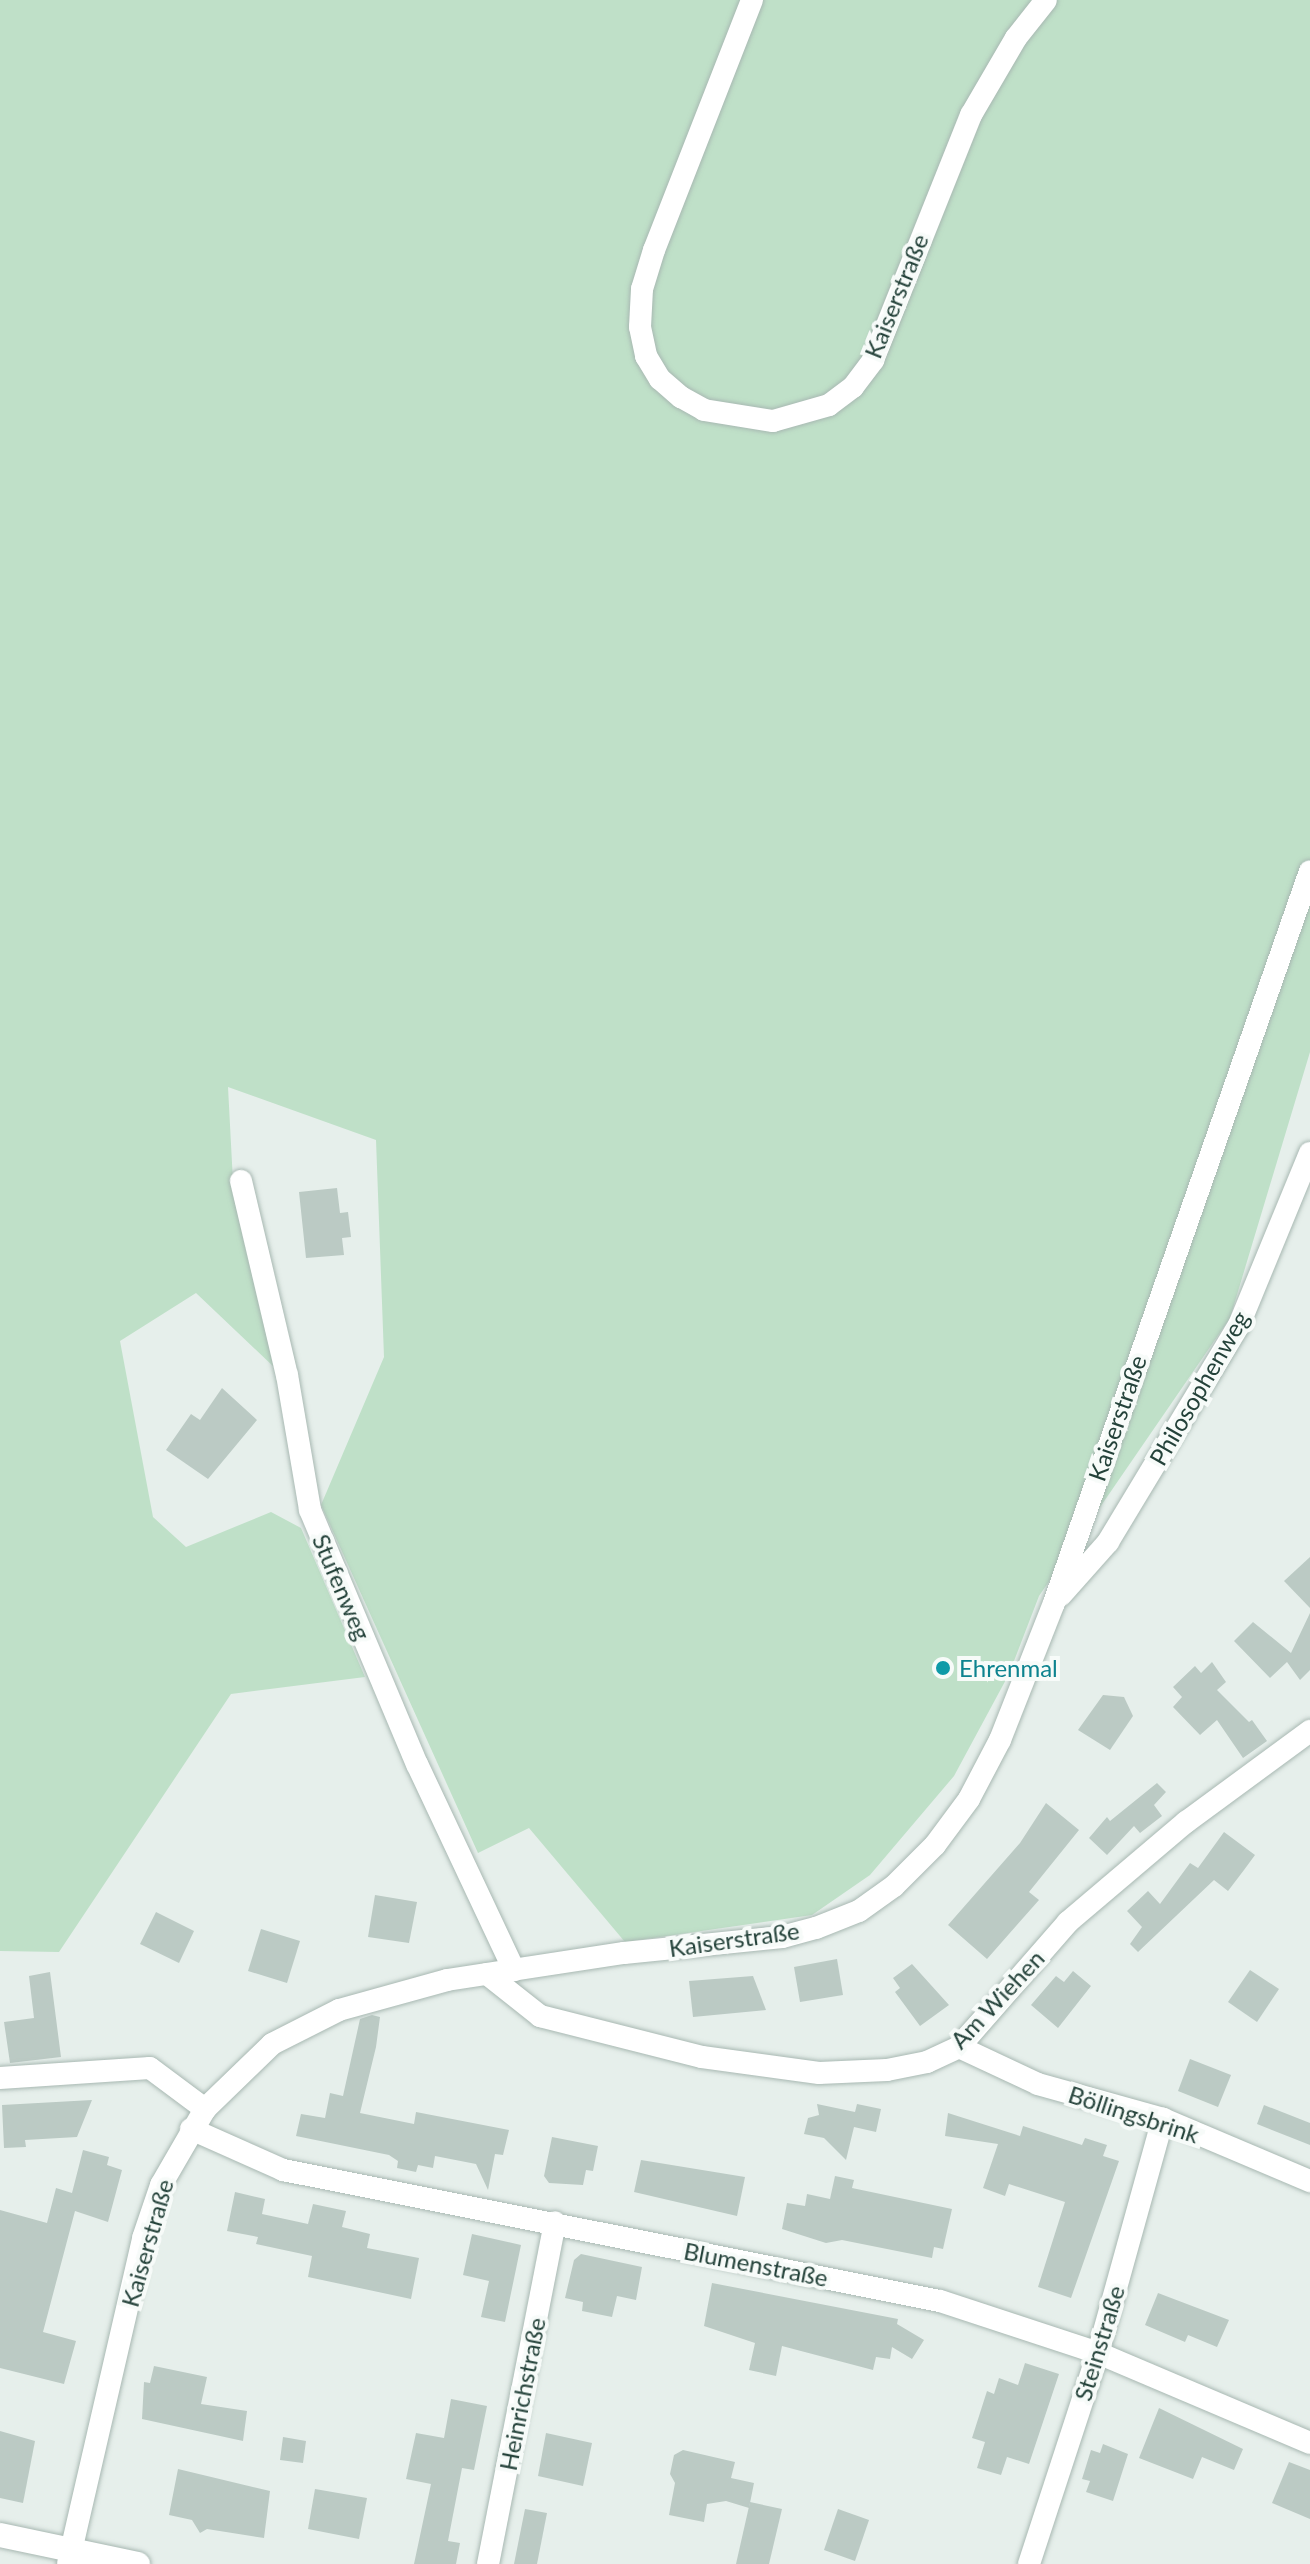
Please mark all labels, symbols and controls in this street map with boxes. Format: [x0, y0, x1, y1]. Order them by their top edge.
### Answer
street label: Kaiserstraße [858, 230, 934, 362]
street label: Philosophenweg [1143, 1306, 1255, 1470]
street label: Kaiserstraße [1082, 1351, 1152, 1485]
street label: Stufenweg [307, 1530, 377, 1644]
place label: Ehrenmal [959, 1654, 1058, 1682]
marker: Ehrenmal [934, 1659, 952, 1677]
street label: Kaiserstraße [667, 1916, 801, 1962]
street label: Am Wiehen [944, 1944, 1050, 2054]
street label: Böllingsbrink [1065, 2079, 1203, 2149]
street label: Kaiserstraße [115, 2176, 179, 2310]
street label: Blumenstraße [682, 2236, 830, 2292]
street label: Steinstraße [1068, 2282, 1130, 2404]
street label: Heinrichstraße [493, 2315, 551, 2473]

